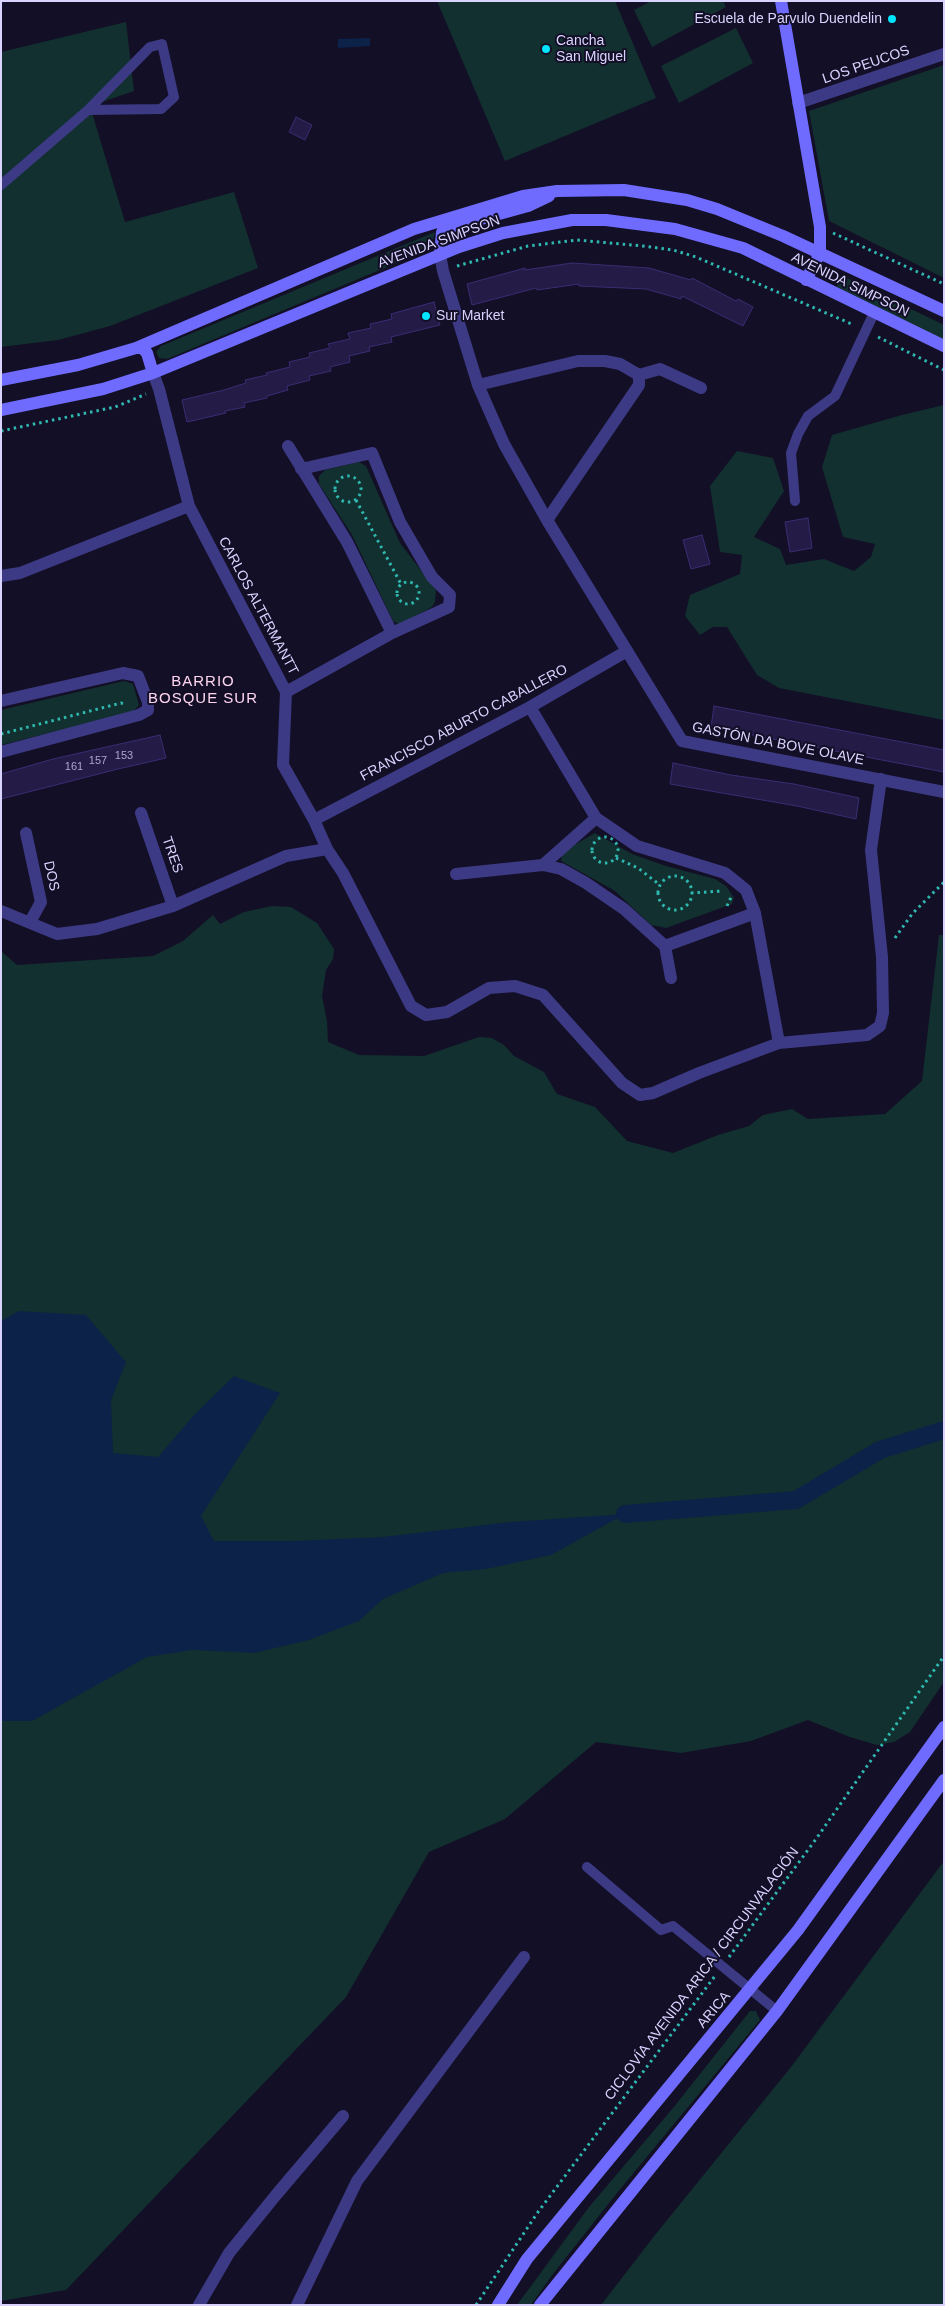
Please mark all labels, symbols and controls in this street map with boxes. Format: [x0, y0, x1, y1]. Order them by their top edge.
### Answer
place label: Escuela de Parvulo Duendelin [694, 11, 882, 27]
marker: Escuela de Parvulo Duendelin [886, 13, 898, 25]
place label: Cancha San Miguel [556, 33, 626, 65]
street label: LOS PEUCOS [820, 42, 912, 88]
marker: Cancha San Miguel [540, 43, 552, 55]
street label: AVENIDA SIMPSON [376, 212, 502, 272]
street label: AVENIDA SIMPSON [788, 249, 912, 321]
place label: Sur Market [436, 308, 504, 324]
marker: Sur Market [420, 310, 432, 322]
street label: CARLOS ALTERMANTT [214, 534, 302, 678]
street label: FRANCISCO ABURTO CABALLERO [358, 661, 570, 785]
district label: BARRIO BOSQUE SUR [147, 673, 259, 708]
street label: GASTÓN DA BOVE OLAVE [691, 719, 865, 769]
house number: 153 [115, 749, 133, 763]
house number: 157 [89, 754, 107, 768]
house number: 161 [65, 760, 83, 774]
street label: TRES [158, 835, 186, 875]
street label: DOS [40, 859, 62, 893]
street label: CICLOVÍA AVENIDA ARICA / CIRCUNVALACIÓN [601, 1844, 803, 2104]
street label: ARICA [694, 1988, 734, 2032]

